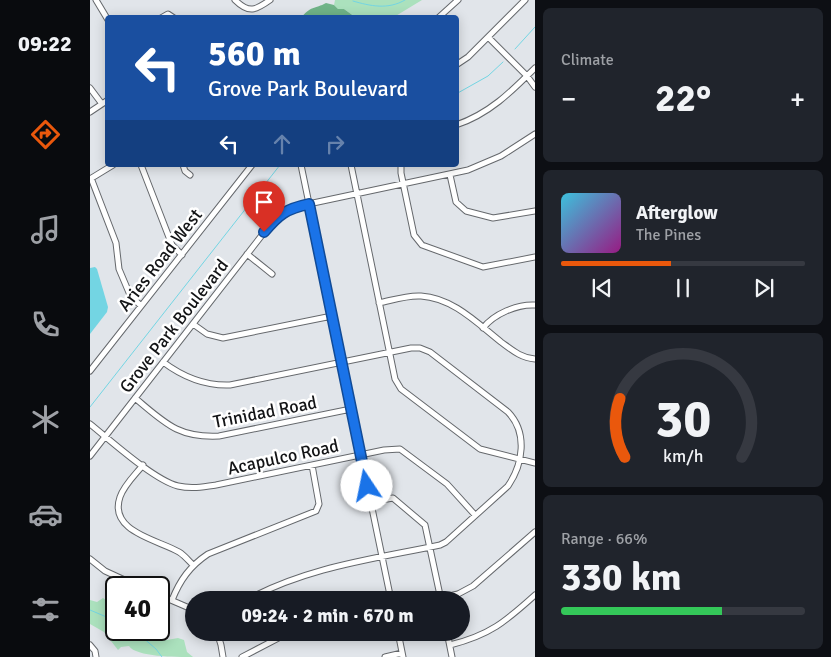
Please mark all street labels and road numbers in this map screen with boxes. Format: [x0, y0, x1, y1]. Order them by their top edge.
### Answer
street label: Aries Road West [113, 204, 207, 316]
street label: Grove Park Boulevard [115, 255, 233, 397]
street label: Trinidad Road [211, 391, 319, 433]
street label: Acapulco Road [225, 434, 341, 480]

